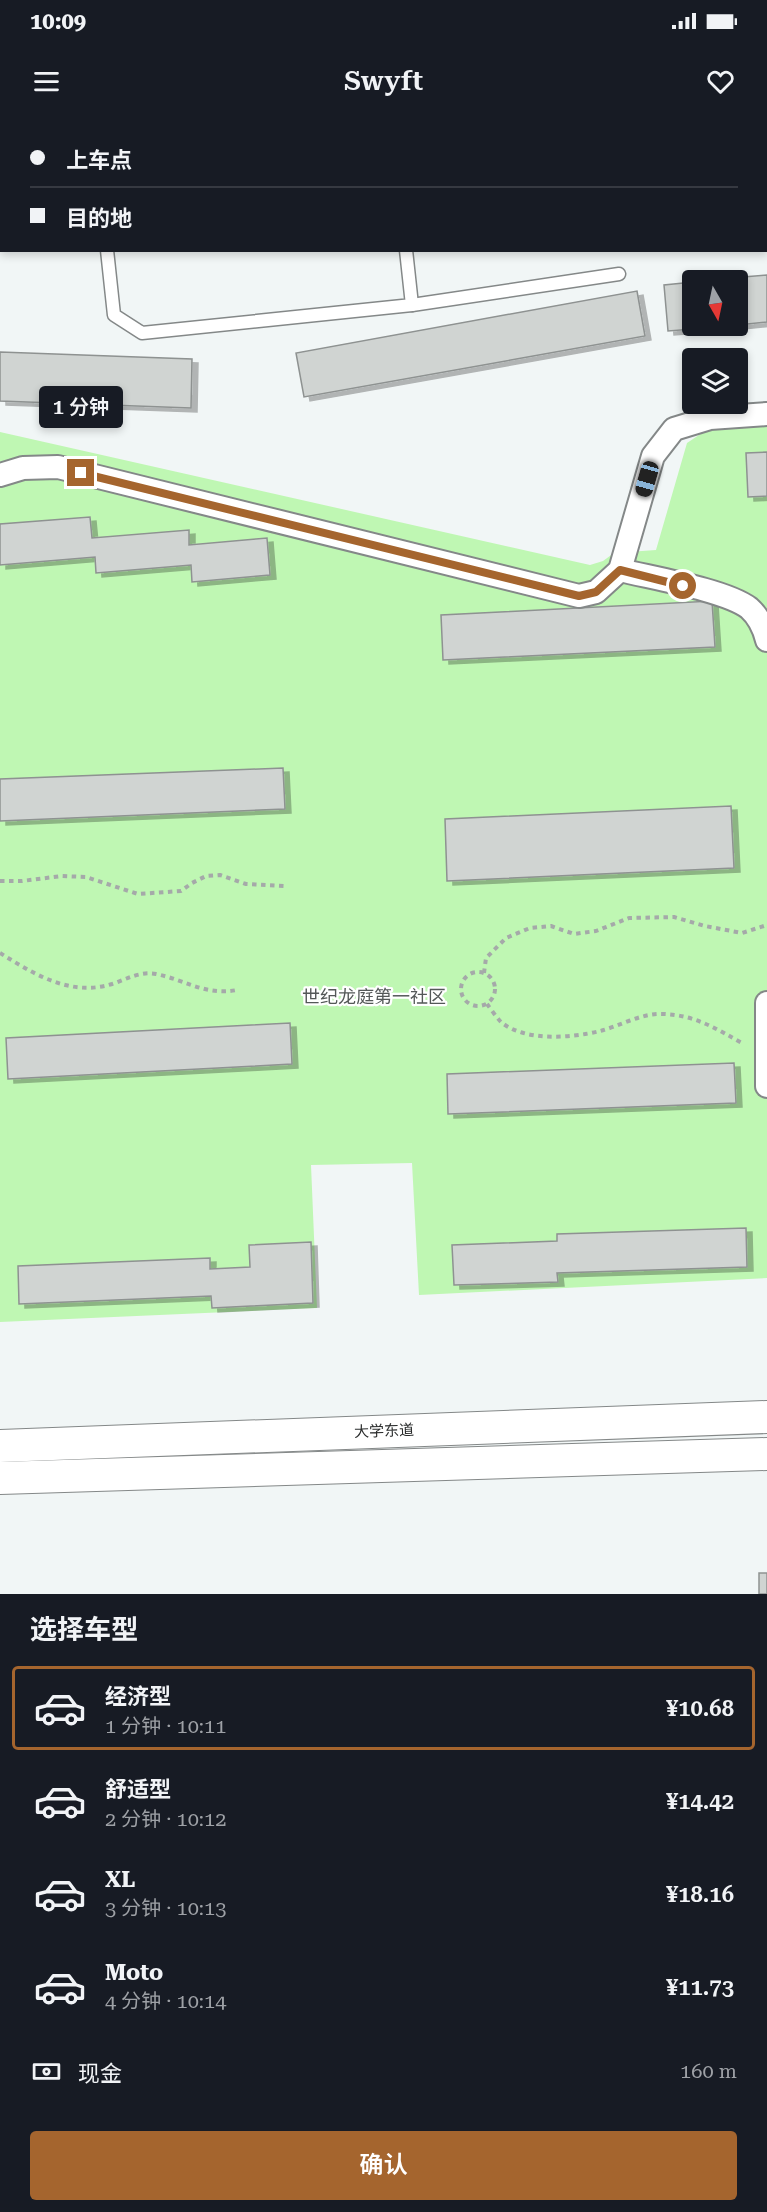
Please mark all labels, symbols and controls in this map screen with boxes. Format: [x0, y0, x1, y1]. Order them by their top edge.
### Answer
text: 10:09 [30, 9, 86, 34]
icon: menu [30, 65, 63, 98]
text: Swyft [344, 65, 423, 97]
icon: heart [704, 65, 737, 98]
text: 上车点 [66, 148, 132, 173]
text: 目的地 [66, 206, 132, 231]
north arrow [682, 270, 748, 336]
map controls [682, 270, 748, 414]
button: layers [682, 348, 748, 414]
callout: 1 分钟 [39, 386, 123, 428]
text: 1 分钟 [53, 395, 109, 419]
route end [67, 459, 94, 486]
car [633, 459, 661, 499]
route start [669, 572, 696, 599]
district label: 世纪龙庭第一社区 [302, 986, 446, 1007]
street label: 大学东道 [354, 1421, 414, 1441]
text: 选择车型 [30, 1614, 138, 1646]
icon: car [33, 1681, 87, 1735]
text: 经济型 [105, 1684, 171, 1709]
text: ¥10.68 [666, 1696, 734, 1721]
text: 1 分钟 · 10:11 [105, 1714, 226, 1738]
icon: car [33, 1774, 87, 1828]
text: 舒适型 [105, 1777, 171, 1802]
text: ¥14.42 [666, 1789, 734, 1814]
text: 2 分钟 · 10:12 [105, 1807, 226, 1831]
icon: car [33, 1867, 87, 1921]
text: XL [105, 1867, 135, 1892]
text: ¥18.16 [666, 1882, 734, 1907]
text: 3 分钟 · 10:13 [105, 1896, 226, 1920]
icon: car [33, 1960, 87, 2014]
text: Moto [105, 1960, 163, 1985]
text: ¥11.73 [666, 1975, 734, 2000]
text: 4 分钟 · 10:14 [105, 1989, 226, 2013]
icon: cash [30, 2055, 63, 2088]
text: 160 m [680, 2059, 737, 2083]
text: 现金 [78, 2061, 122, 2086]
button: 确认 [30, 2131, 737, 2200]

